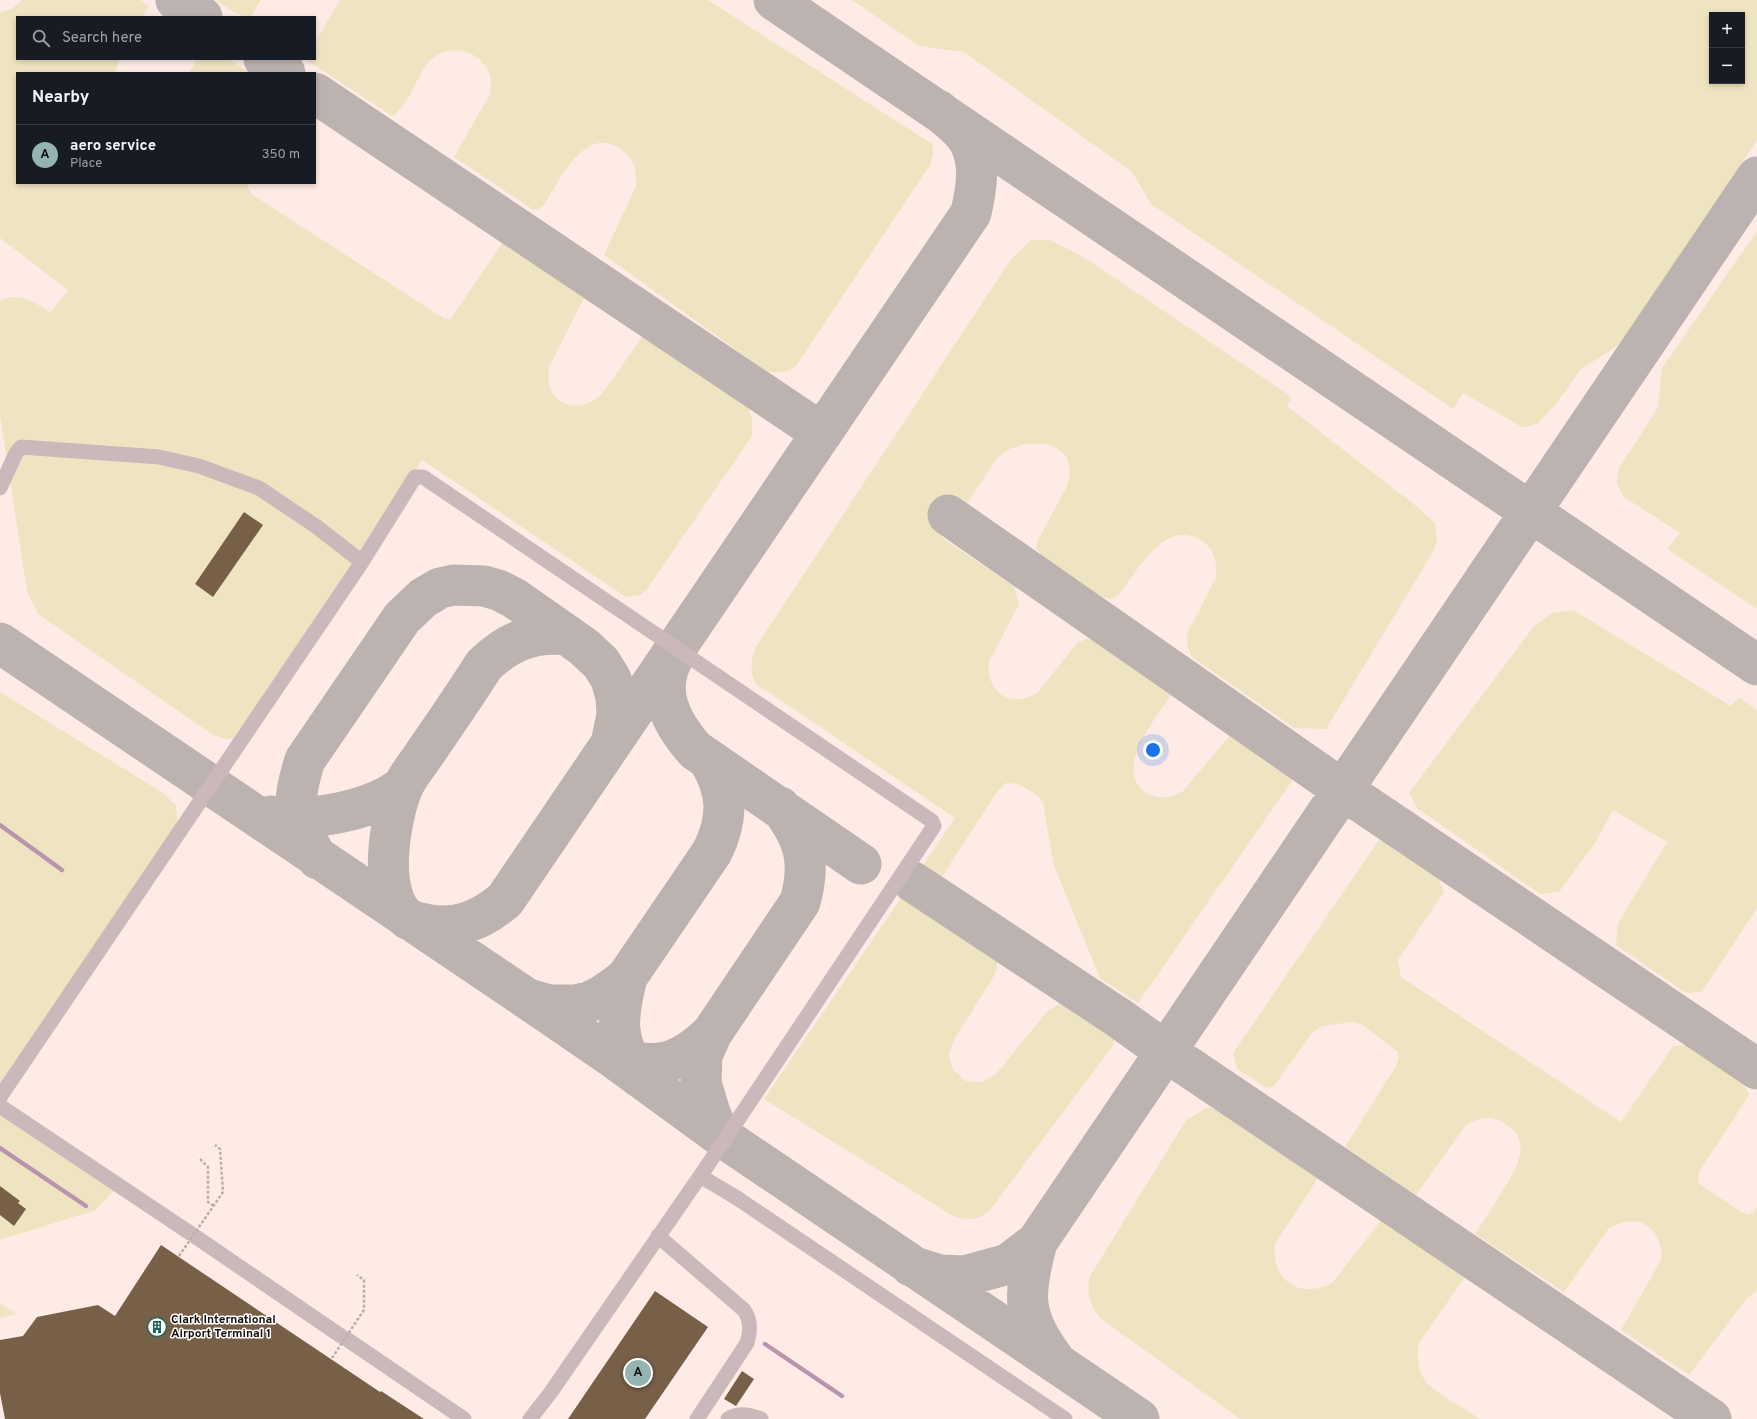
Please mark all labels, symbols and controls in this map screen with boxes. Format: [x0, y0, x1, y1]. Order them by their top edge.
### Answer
map controls [1709, 12, 1745, 84]
button: + [1709, 12, 1745, 48]
search box [16, 16, 316, 60]
icon: search [30, 27, 52, 49]
text: Search here [62, 29, 142, 48]
button: − [1709, 48, 1745, 84]
text: Nearby [32, 87, 89, 109]
text: aero service [70, 137, 156, 156]
text: A [40, 147, 50, 163]
text: 350 m [262, 147, 300, 163]
text: Place [70, 156, 102, 172]
your location [1143, 740, 1163, 760]
place label: Clark International Airport Terminal 1 [171, 1312, 276, 1342]
building icon: Clark International Airport Terminal 1 [146, 1316, 168, 1338]
pin: A [625, 1358, 651, 1388]

